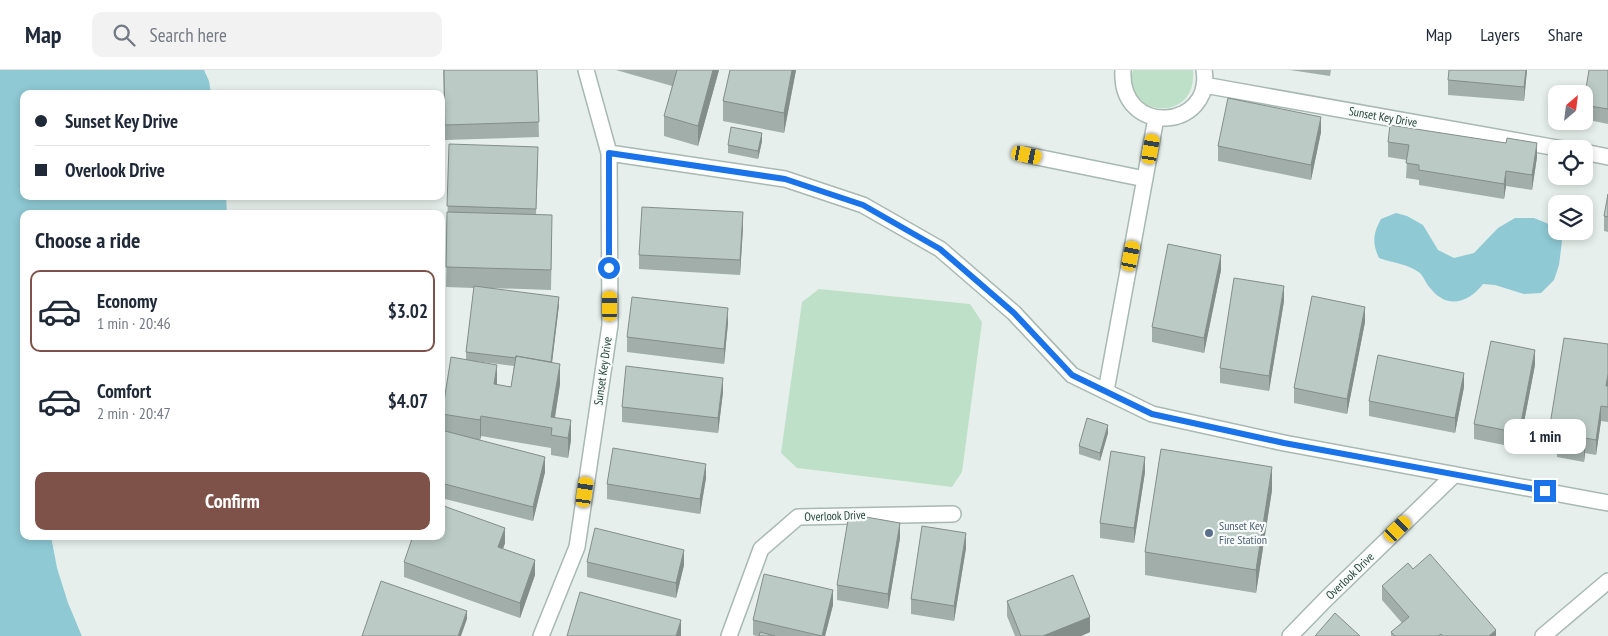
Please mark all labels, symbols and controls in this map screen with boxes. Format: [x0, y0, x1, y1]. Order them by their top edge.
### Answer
search box [92, 12, 442, 57]
text: Map [25, 19, 62, 50]
icon: search [110, 21, 138, 49]
text: Search here [150, 23, 227, 47]
text: Map [1426, 23, 1452, 46]
text: Layers [1480, 23, 1520, 46]
text: Share [1548, 23, 1583, 46]
north arrow [1548, 85, 1592, 130]
map controls [1548, 85, 1593, 240]
street label: Sunset Key Drive [1348, 103, 1418, 130]
text: Sunset Key Drive [65, 109, 178, 133]
car [1141, 133, 1160, 165]
button: locate [1548, 140, 1593, 185]
car [1010, 145, 1043, 165]
text: Overlook Drive [65, 158, 165, 182]
button: layers [1548, 195, 1593, 240]
text: Choose a ride [35, 226, 140, 254]
car [1120, 240, 1141, 272]
route start [598, 257, 620, 279]
icon: car [37, 289, 82, 334]
text: Economy [97, 289, 157, 313]
car [602, 291, 617, 321]
text: $3.02 [388, 299, 428, 323]
text: 1 min · 20:46 [97, 313, 171, 333]
street label: Sunset Key Drive [590, 336, 615, 406]
icon: car [37, 379, 82, 424]
text: Comfort [97, 379, 151, 403]
text: $4.07 [388, 389, 428, 413]
text: 2 min · 20:47 [97, 403, 171, 423]
callout: 1 min [1504, 418, 1586, 454]
text: 1 min [1529, 426, 1561, 446]
button: Confirm [35, 472, 430, 530]
car [575, 476, 594, 508]
route end [1534, 480, 1556, 502]
street label: Overlook Drive [804, 507, 866, 524]
car [1382, 513, 1414, 545]
place label: Sunset Key Fire Station [1219, 518, 1267, 547]
marker: Sunset Key Fire Station [1203, 527, 1215, 539]
street label: Overlook Drive [1322, 549, 1377, 602]

